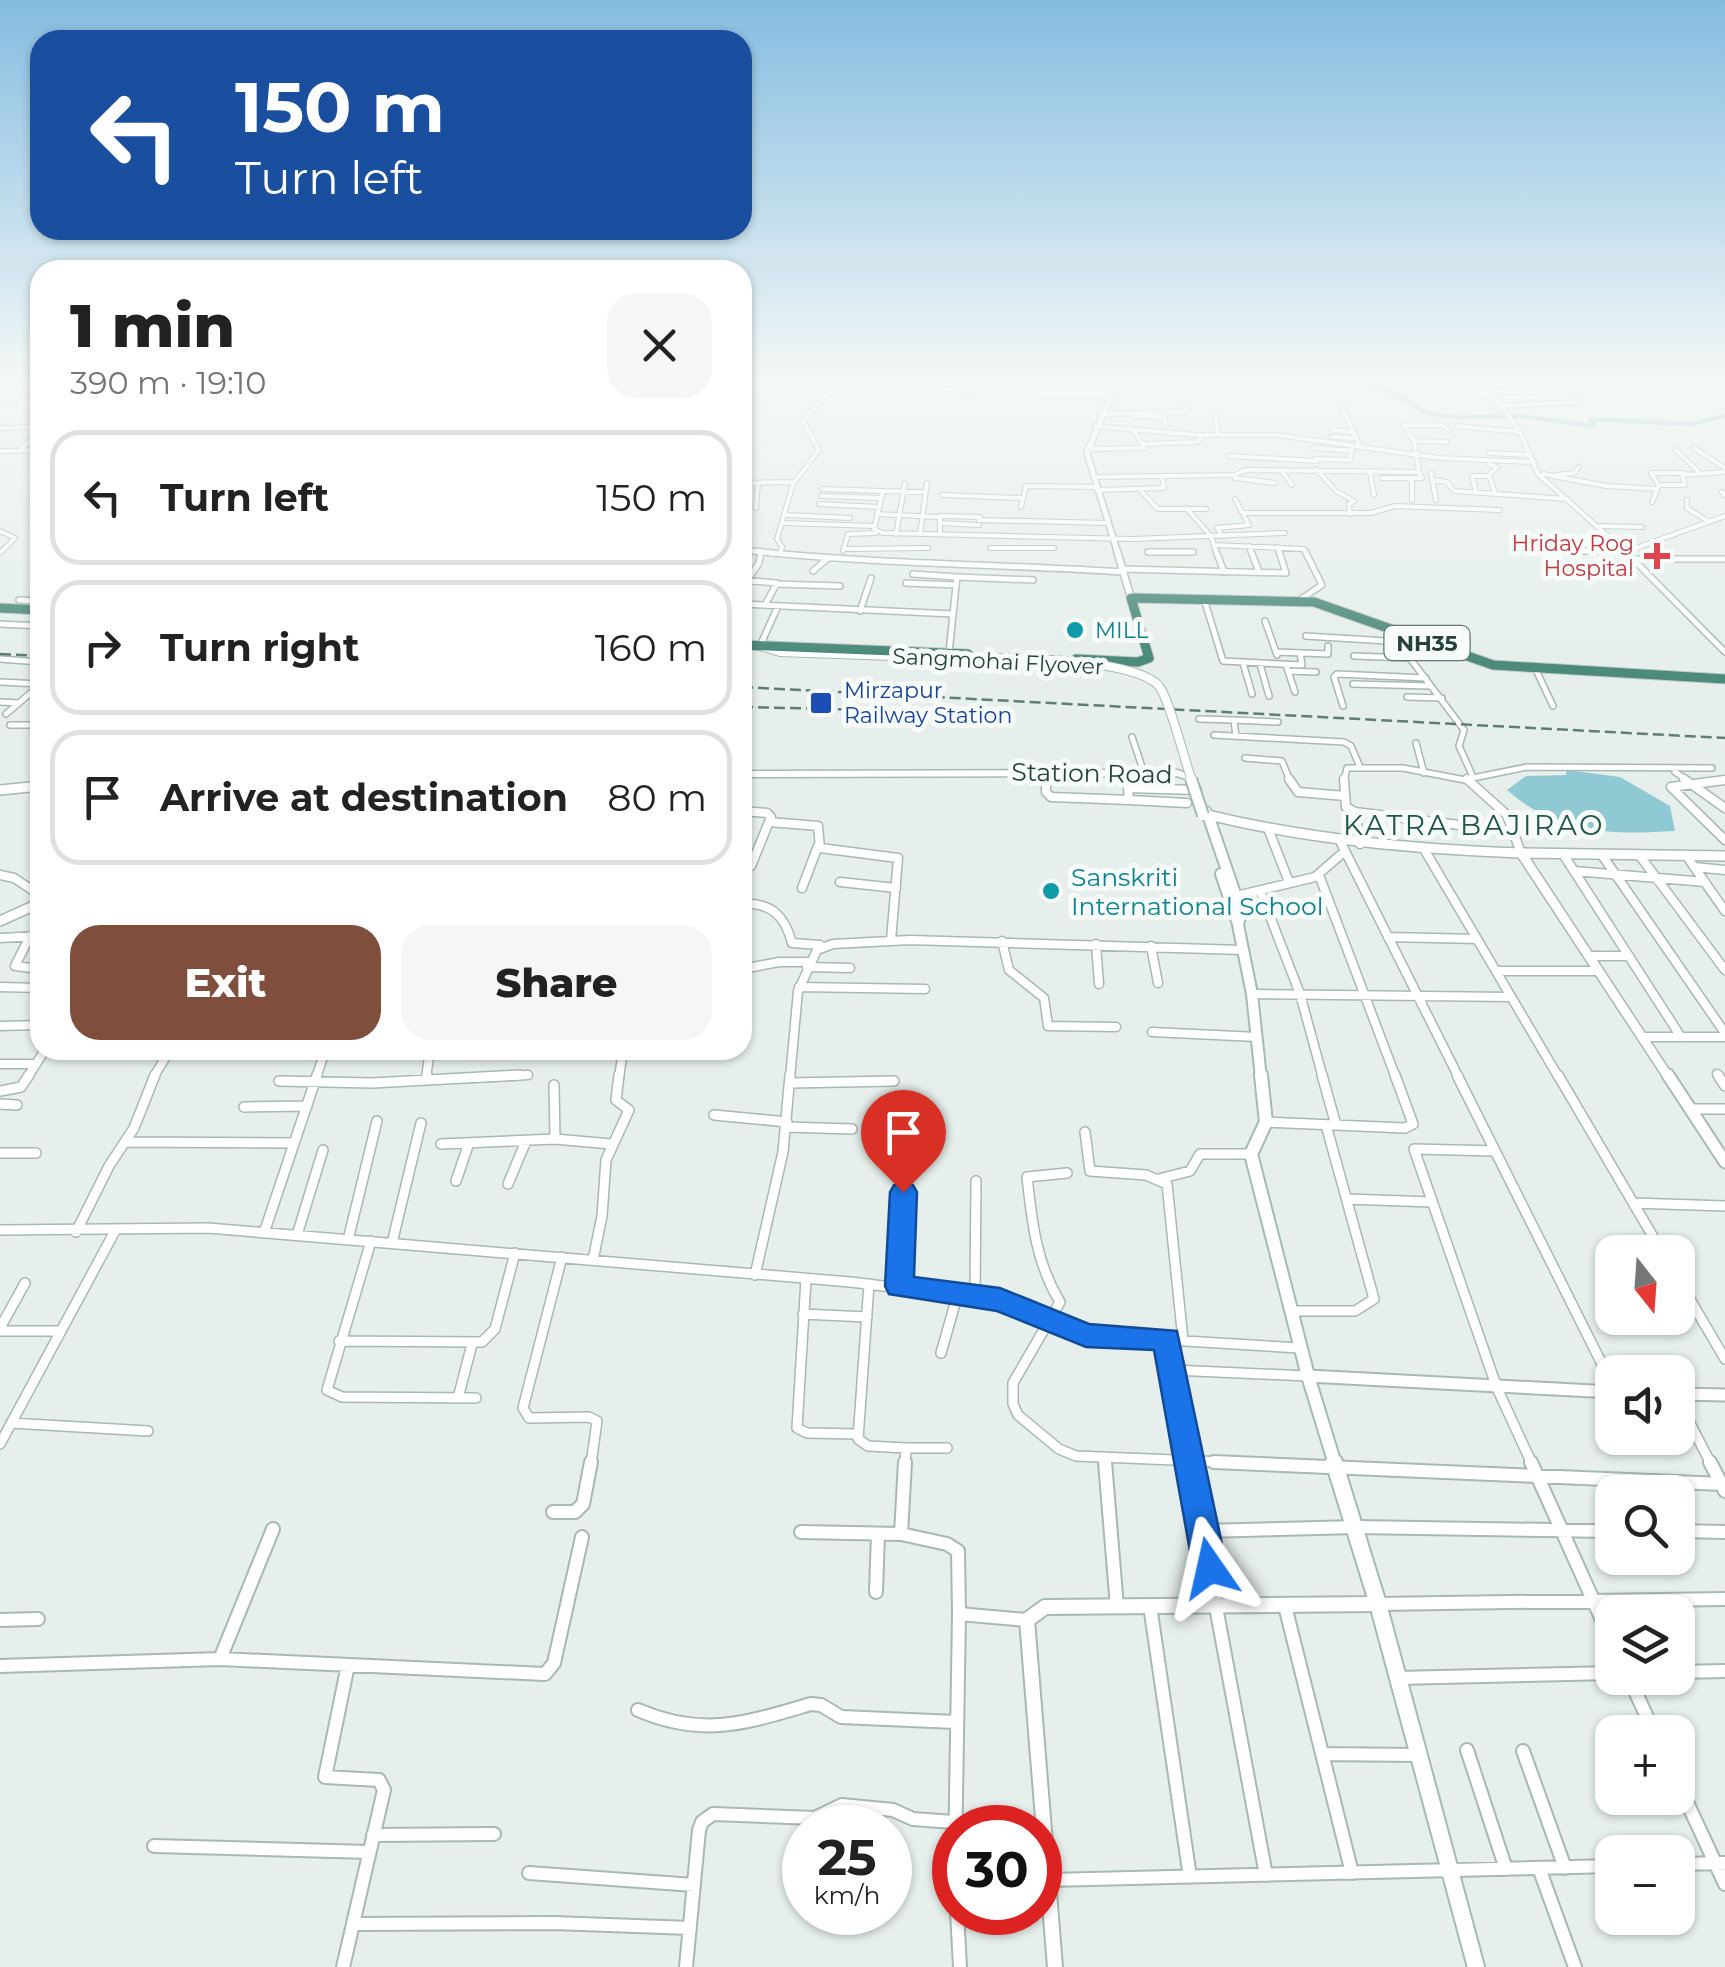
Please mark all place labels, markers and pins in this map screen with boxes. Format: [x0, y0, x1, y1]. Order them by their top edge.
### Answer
place label: Hriday Rog Hospital [1512, 530, 1634, 582]
marker: Hriday Rog Hospital [1644, 543, 1670, 569]
place label: MILL [1095, 617, 1149, 644]
marker: MILL [1064, 619, 1086, 641]
place label: Mirzapur Railway Station [844, 677, 1012, 729]
marker: Mirzapur Railway Station [808, 690, 834, 716]
place label: Sanskriti International School [1071, 862, 1323, 921]
marker: Sanskriti International School [1040, 880, 1062, 902]
pin [861, 1090, 946, 1193]

